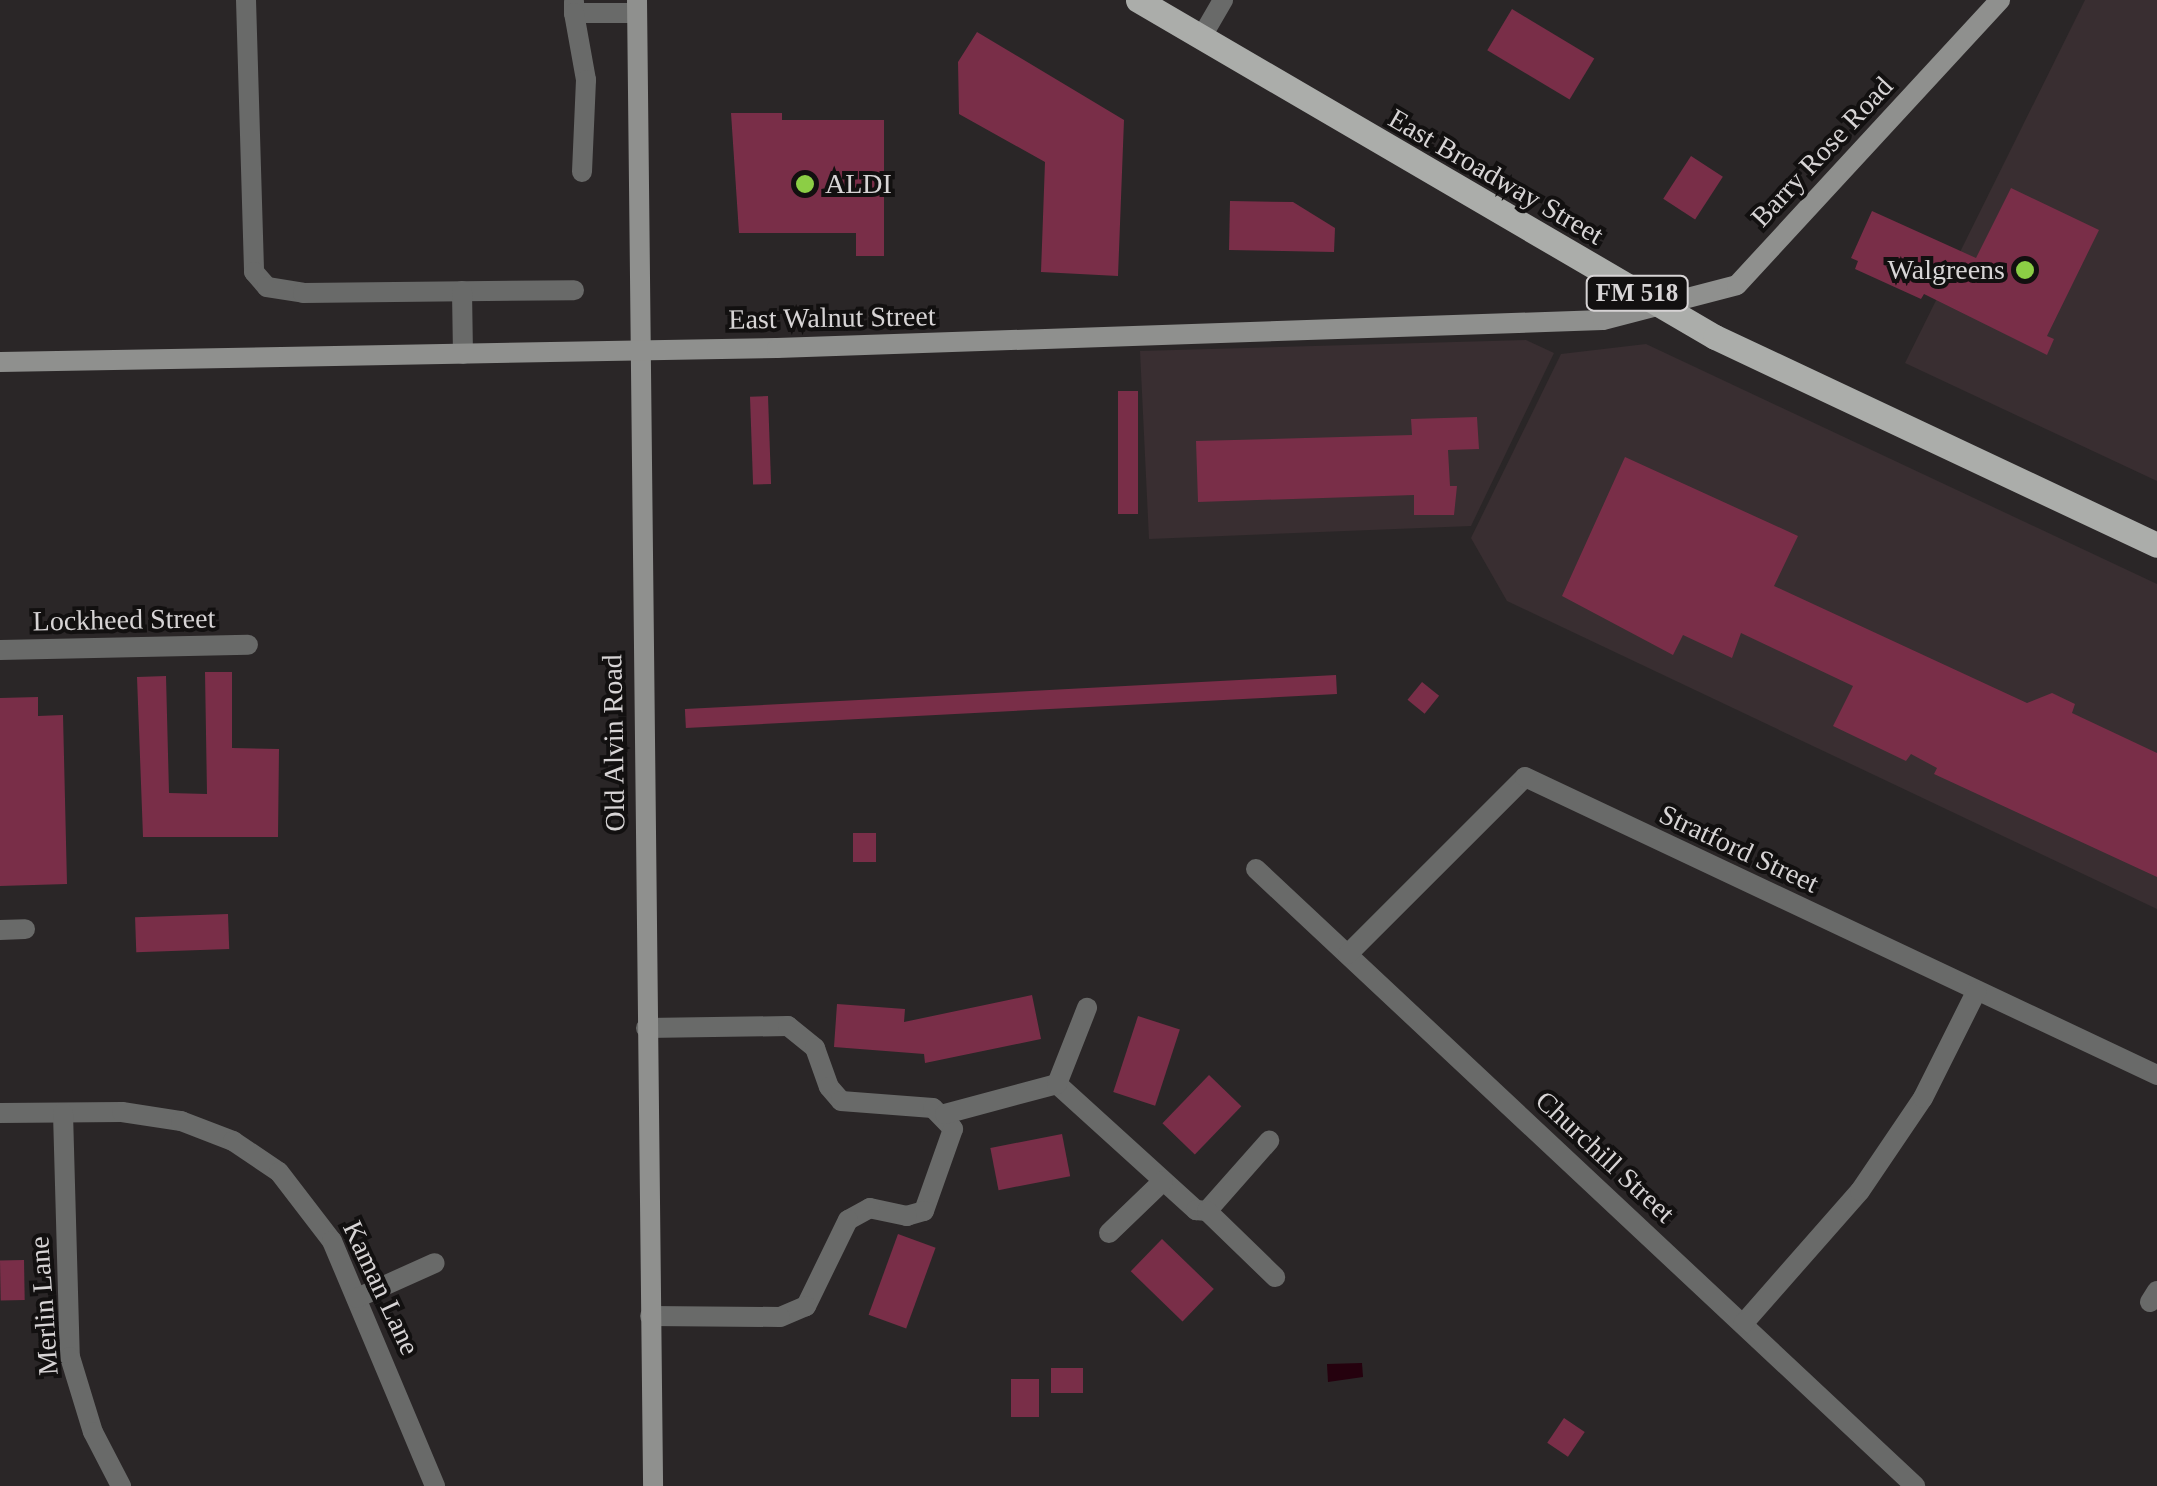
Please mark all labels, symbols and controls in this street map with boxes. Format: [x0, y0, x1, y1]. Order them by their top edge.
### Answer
street label: Barry Rose Road [1744, 70, 1900, 234]
street label: East Broadway Street [1383, 102, 1609, 252]
place label: ALDI [825, 167, 892, 201]
marker: ALDI [794, 173, 816, 195]
place label: Walgreens [1888, 253, 2005, 287]
marker: Walgreens [2014, 259, 2036, 281]
road number: FM 518 [1584, 273, 1690, 313]
street label: East Walnut Street [728, 299, 936, 337]
street label: Lockheed Street [32, 602, 216, 638]
street label: Old Alvin Road [596, 653, 632, 833]
street label: Stratford Street [1654, 797, 1824, 901]
street label: Churchill Street [1528, 1084, 1682, 1230]
street label: Kaman Lane [335, 1216, 427, 1360]
street label: Merlin Lane [22, 1235, 66, 1377]

